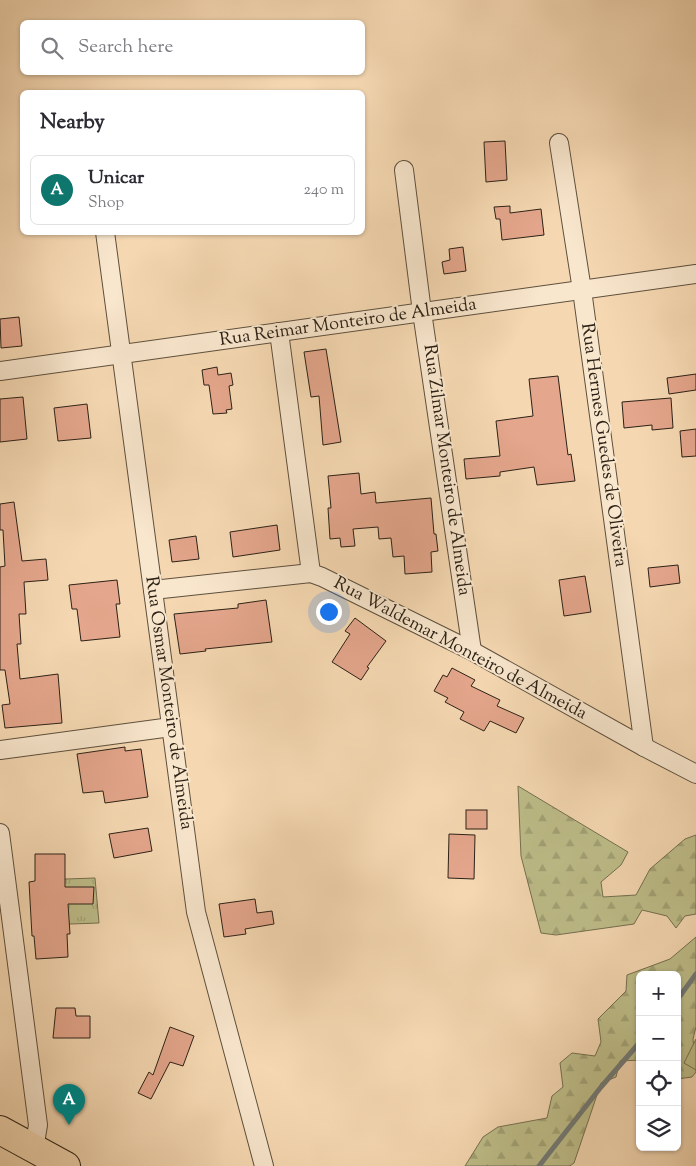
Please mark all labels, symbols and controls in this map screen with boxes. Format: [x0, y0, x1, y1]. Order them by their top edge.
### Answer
search box [20, 20, 365, 75]
icon: search [38, 34, 66, 62]
text: Search here [78, 34, 173, 61]
text: Nearby [40, 108, 105, 138]
text: Unicar [88, 165, 144, 192]
text: A [51, 179, 64, 202]
text: 240 m [303, 179, 344, 202]
text: Shop [88, 192, 124, 215]
street label: Rua Reimar Monteiro de Almeida [218, 292, 478, 354]
street label: Rua Hermes Guedes de Oliveira [573, 321, 633, 569]
street label: Rua Zilmar Monteiro de Almeida [415, 343, 477, 597]
street label: Rua Waldemar Monteiro de Almeida [329, 571, 591, 727]
street label: Rua Osmar Monteiro de Almeida [137, 575, 199, 831]
your location [316, 599, 342, 625]
map controls [636, 971, 681, 1151]
button: + [636, 971, 681, 1016]
button: − [636, 1016, 681, 1061]
button: locate [636, 1061, 681, 1106]
pin: A [53, 1084, 85, 1125]
button: layers [636, 1106, 681, 1151]

